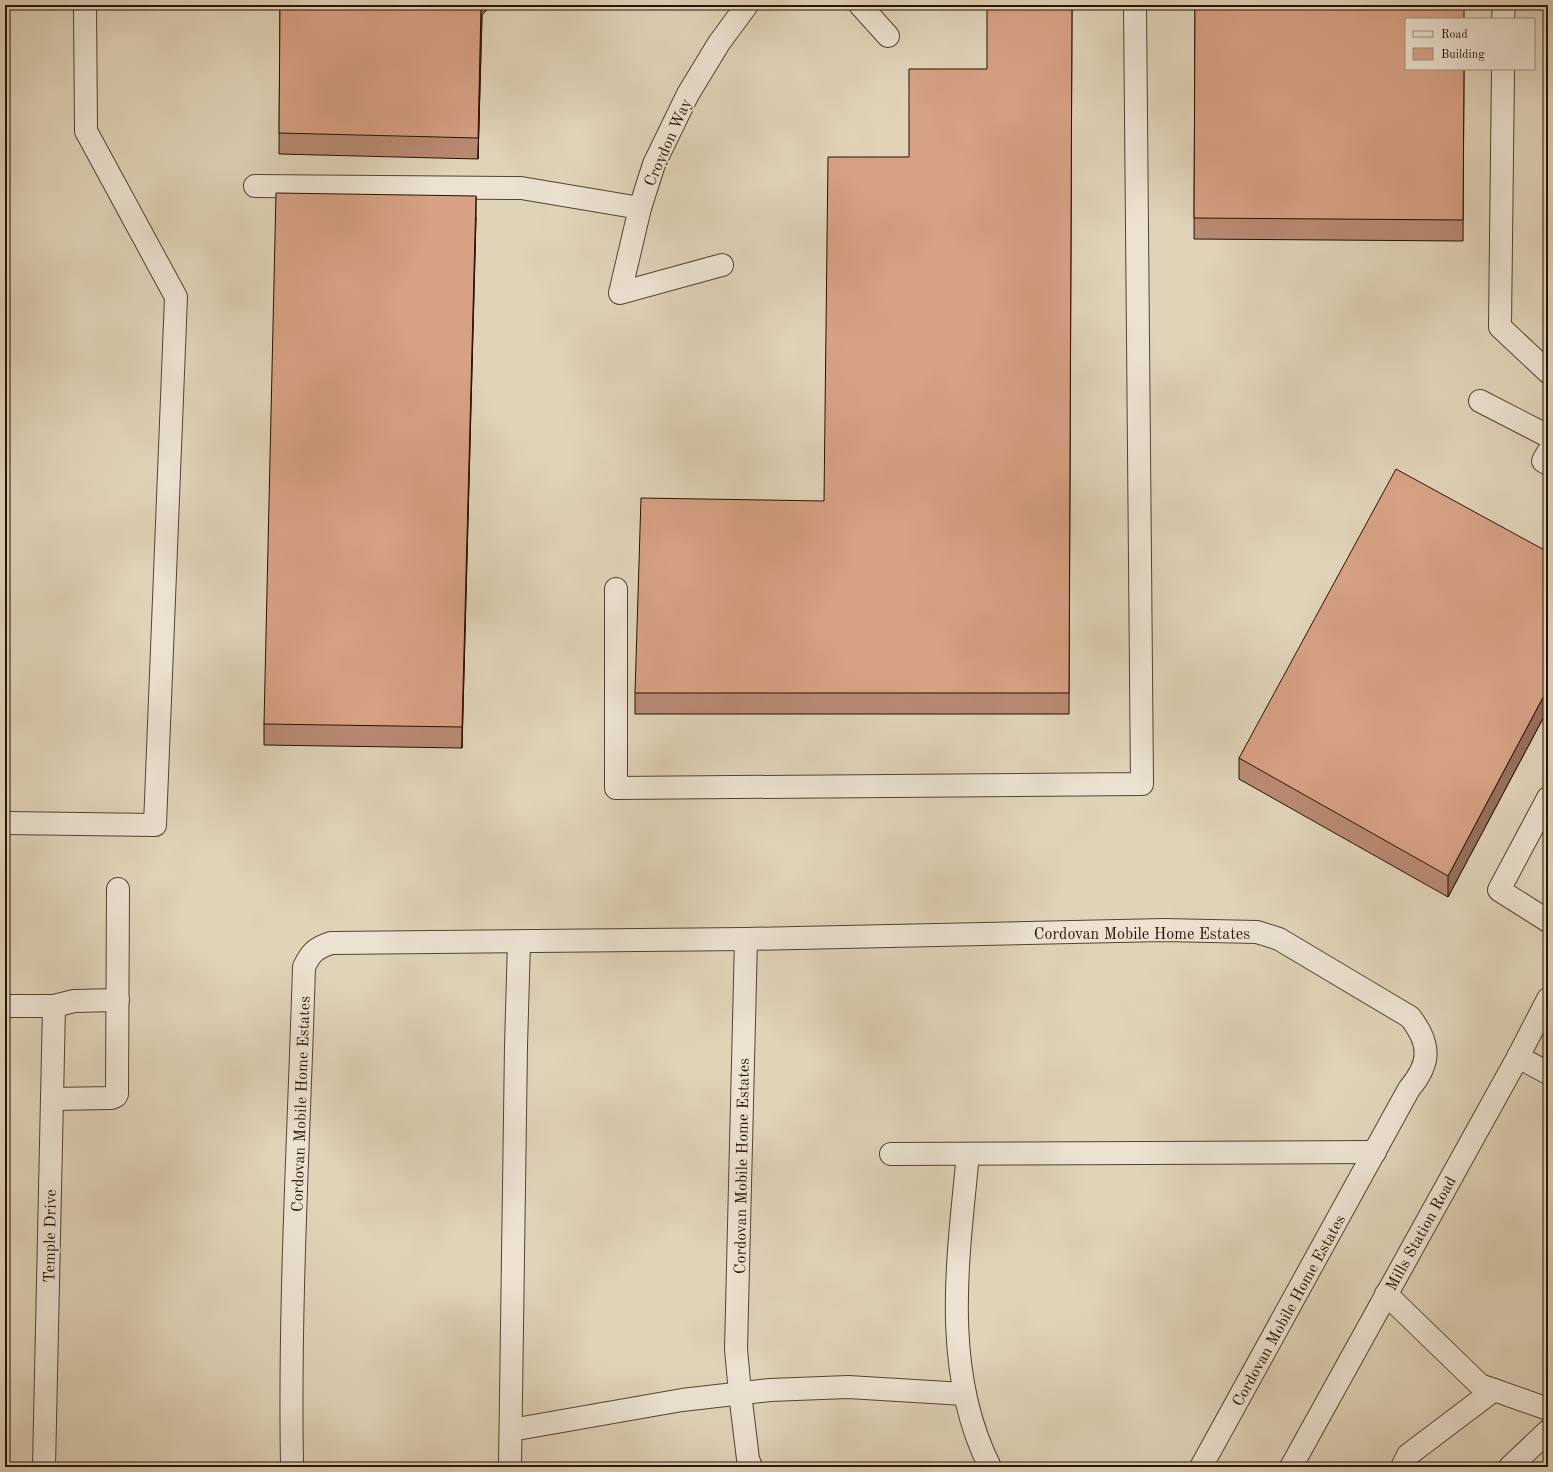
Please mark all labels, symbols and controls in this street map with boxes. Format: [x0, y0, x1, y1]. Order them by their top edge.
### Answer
legend [1405, 18, 1535, 70]
text: Road [1441, 29, 1468, 41]
text: Building [1441, 49, 1485, 61]
street label: Croydon Way [642, 96, 696, 189]
street label: Cordovan Mobile Home Estates [1034, 927, 1250, 943]
street label: Cordovan Mobile Home Estates [290, 996, 314, 1212]
street label: Cordovan Mobile Home Estates [733, 1058, 753, 1274]
street label: Mills Station Road [1384, 1174, 1460, 1294]
street label: Temple Drive [42, 1189, 60, 1283]
street label: Cordovan Mobile Home Estates [1230, 1212, 1349, 1409]

